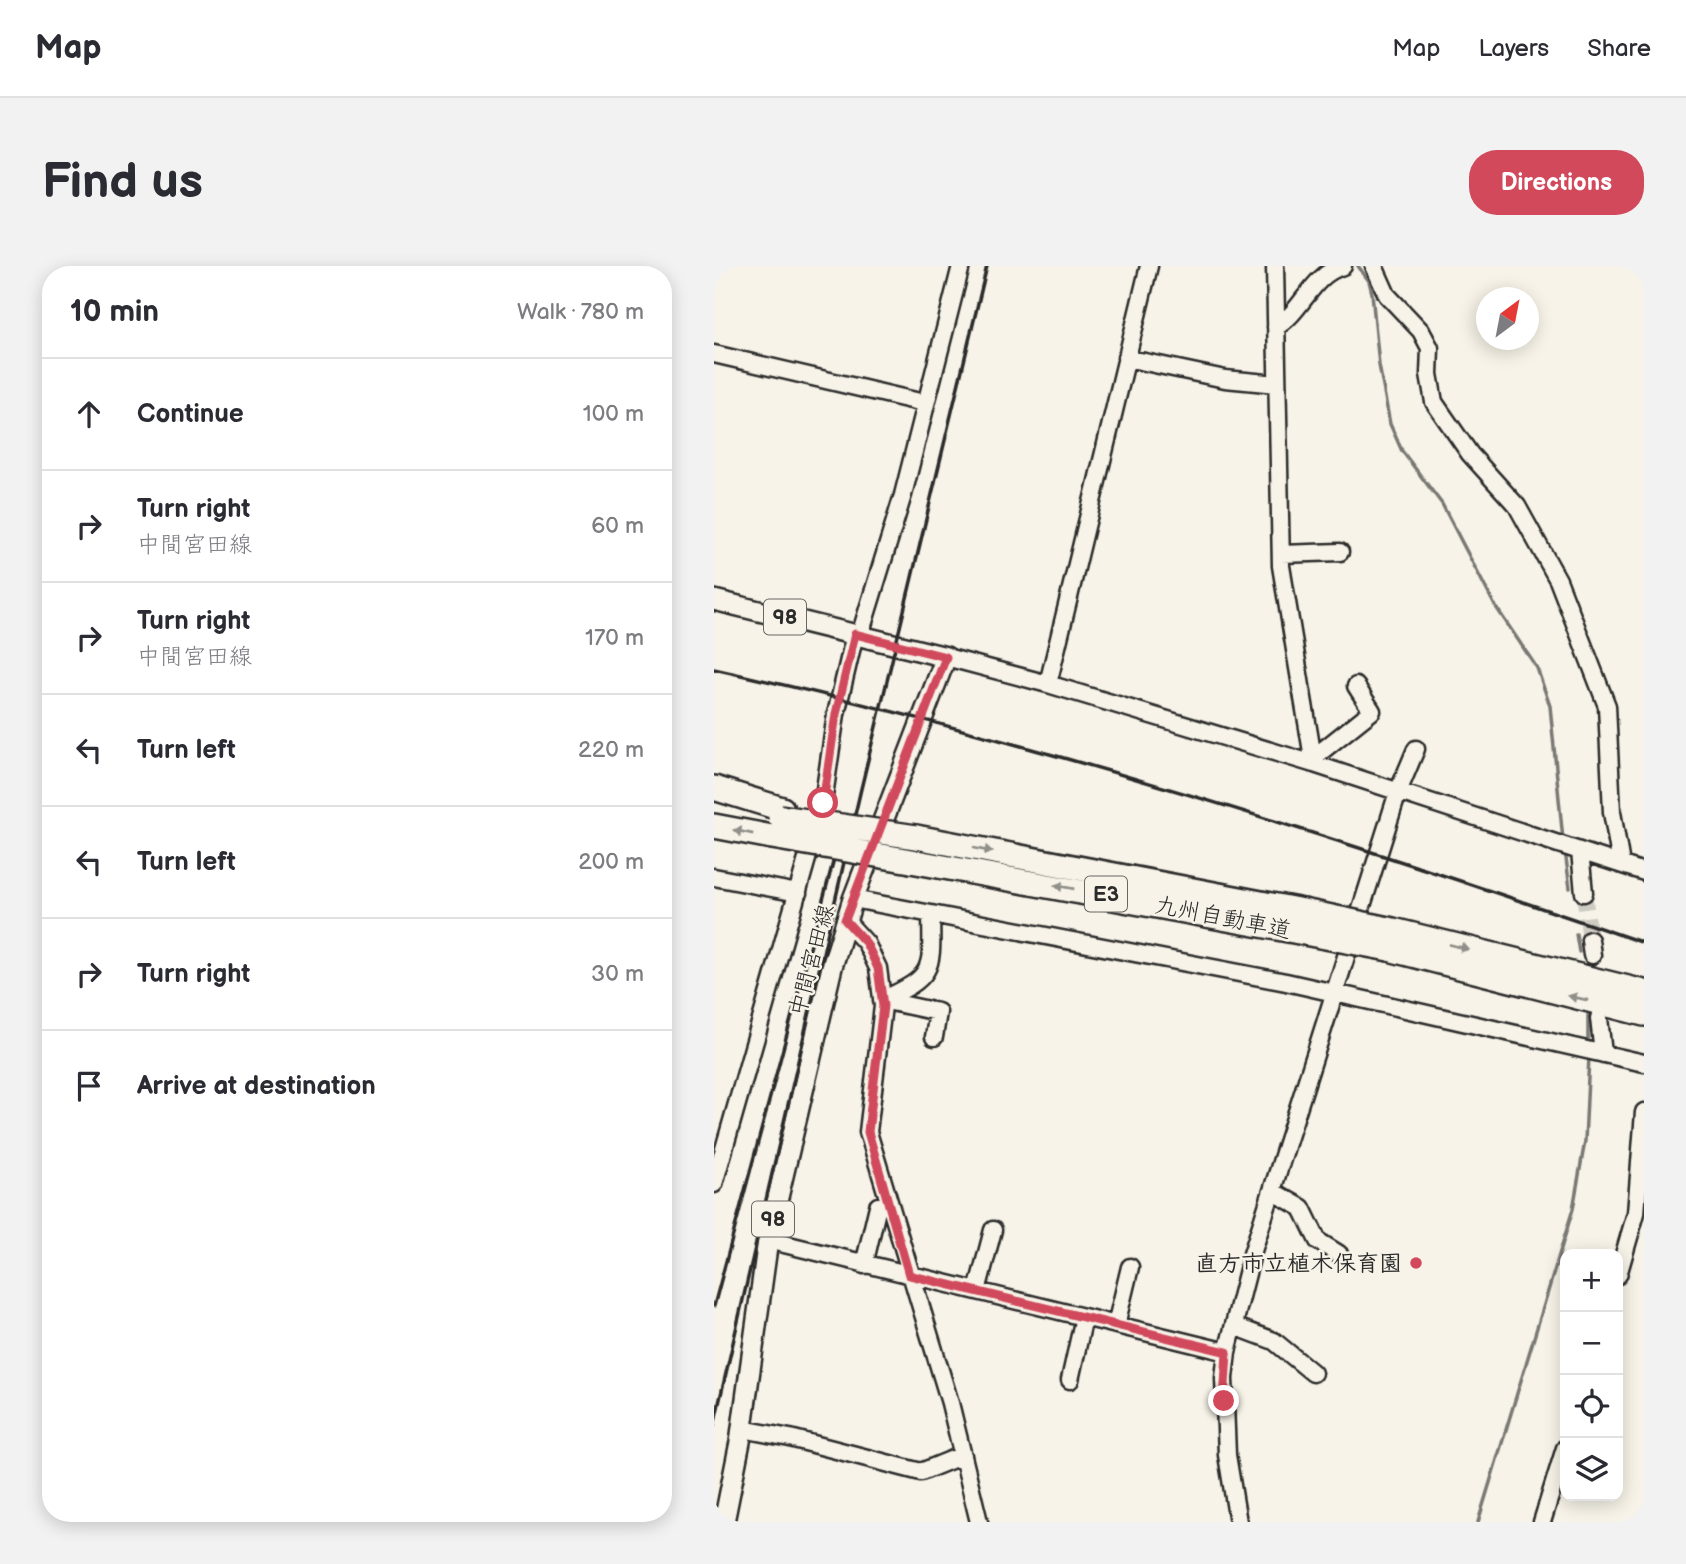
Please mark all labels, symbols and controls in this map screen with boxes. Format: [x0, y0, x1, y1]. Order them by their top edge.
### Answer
text: Map [35, 28, 101, 68]
text: Map [1392, 34, 1440, 63]
text: Layers [1478, 34, 1549, 63]
text: Share [1587, 34, 1651, 63]
button: Directions [1469, 150, 1644, 215]
text: Find us [42, 153, 203, 212]
north arrow [1476, 287, 1539, 350]
text: 10 min [70, 294, 159, 330]
text: Walk · 780 m [517, 298, 644, 326]
icon: ahead [70, 395, 108, 433]
text: Continue [137, 399, 244, 430]
text: 100 m [583, 400, 644, 428]
text: Turn right [137, 494, 250, 525]
icon: right [70, 507, 108, 545]
text: 60 m [591, 512, 644, 540]
text: 中間宮田線 [137, 531, 252, 559]
road number: 98 [764, 600, 806, 634]
text: Turn right [137, 606, 250, 637]
icon: right [70, 619, 108, 657]
text: 170 m [585, 624, 644, 652]
text: 中間宮田線 [137, 643, 252, 671]
icon: left [70, 731, 108, 769]
text: Turn left [137, 735, 236, 766]
text: 220 m [578, 736, 644, 764]
route start [807, 787, 838, 818]
one-way arrow [732, 826, 754, 837]
icon: left [70, 843, 108, 881]
one-way arrow [972, 844, 994, 855]
text: Turn left [137, 847, 236, 878]
text: 200 m [578, 848, 644, 876]
road number: E3 [1085, 876, 1127, 912]
one-way arrow [1053, 881, 1075, 892]
street label: 九州自動車道 [1152, 891, 1293, 945]
street label: 中間宮田線 [784, 901, 840, 1019]
one-way arrow [1448, 942, 1470, 953]
icon: right [70, 955, 108, 993]
text: Turn right [137, 959, 250, 990]
text: 30 m [591, 960, 644, 988]
one-way arrow [1567, 992, 1589, 1003]
icon: arrive [70, 1067, 108, 1105]
text: Arrive at destination [137, 1071, 376, 1102]
road number: 98 [752, 1202, 794, 1236]
map controls [1560, 1249, 1623, 1501]
button: + [1560, 1249, 1623, 1312]
place label: 直方市立植木保育園 [1195, 1250, 1402, 1278]
marker: 直方市立植木保育園 [1408, 1255, 1424, 1271]
button: − [1560, 1312, 1623, 1375]
button: locate [1560, 1375, 1623, 1438]
route end [1208, 1385, 1239, 1416]
button: layers [1560, 1438, 1623, 1501]

